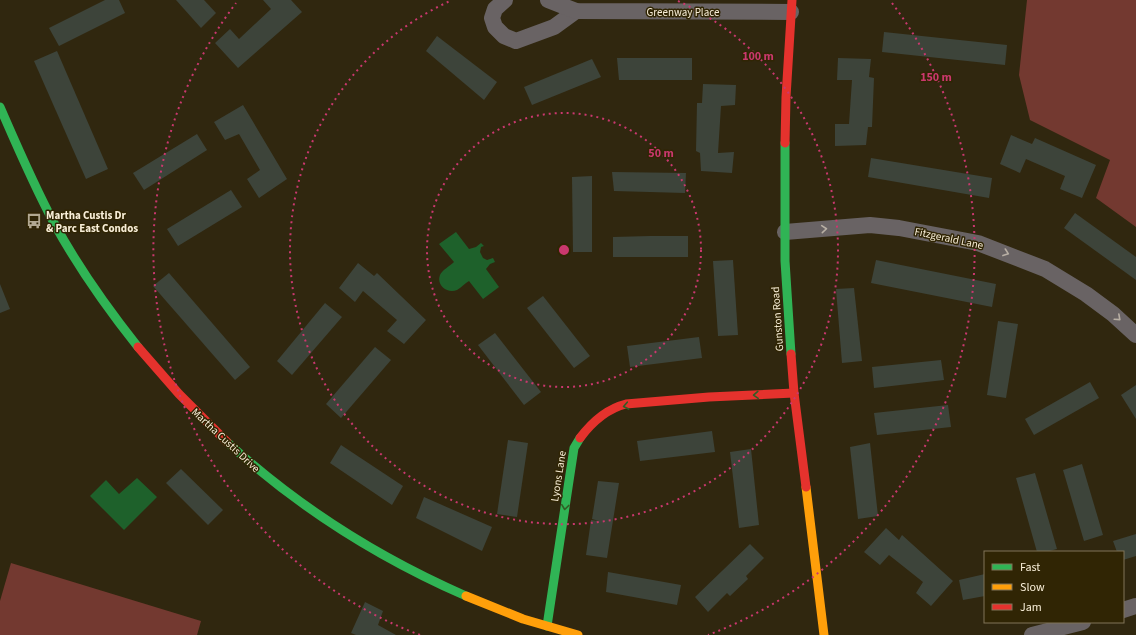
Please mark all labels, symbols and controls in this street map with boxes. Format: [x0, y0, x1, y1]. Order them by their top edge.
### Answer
street label: Greenway Place [647, 5, 720, 20]
text: 100 m [742, 48, 774, 65]
text: 150 m [920, 69, 952, 86]
text: 50 m [648, 145, 674, 162]
place label: Martha Custis Dr & Parc East Condos [46, 208, 138, 236]
bus stop icon: Martha Custis Dr & Parc East Condos [25, 212, 43, 230]
one-way arrow [821, 224, 827, 233]
street label: Fitzgerald Lane [913, 224, 985, 253]
centre of rings [557, 243, 571, 257]
one-way arrow [1002, 249, 1009, 257]
street label: Gunston Road [768, 286, 787, 352]
one-way arrow [1113, 313, 1120, 320]
one-way arrow [753, 390, 759, 399]
one-way arrow [623, 401, 629, 409]
street label: Martha Custis Drive [188, 405, 264, 476]
street label: Lyons Lane [547, 449, 570, 503]
one-way arrow [561, 504, 570, 510]
legend [984, 551, 1124, 623]
text: Fast [1020, 559, 1040, 576]
text: Slow [1020, 579, 1045, 596]
text: Jam [1020, 599, 1042, 616]

